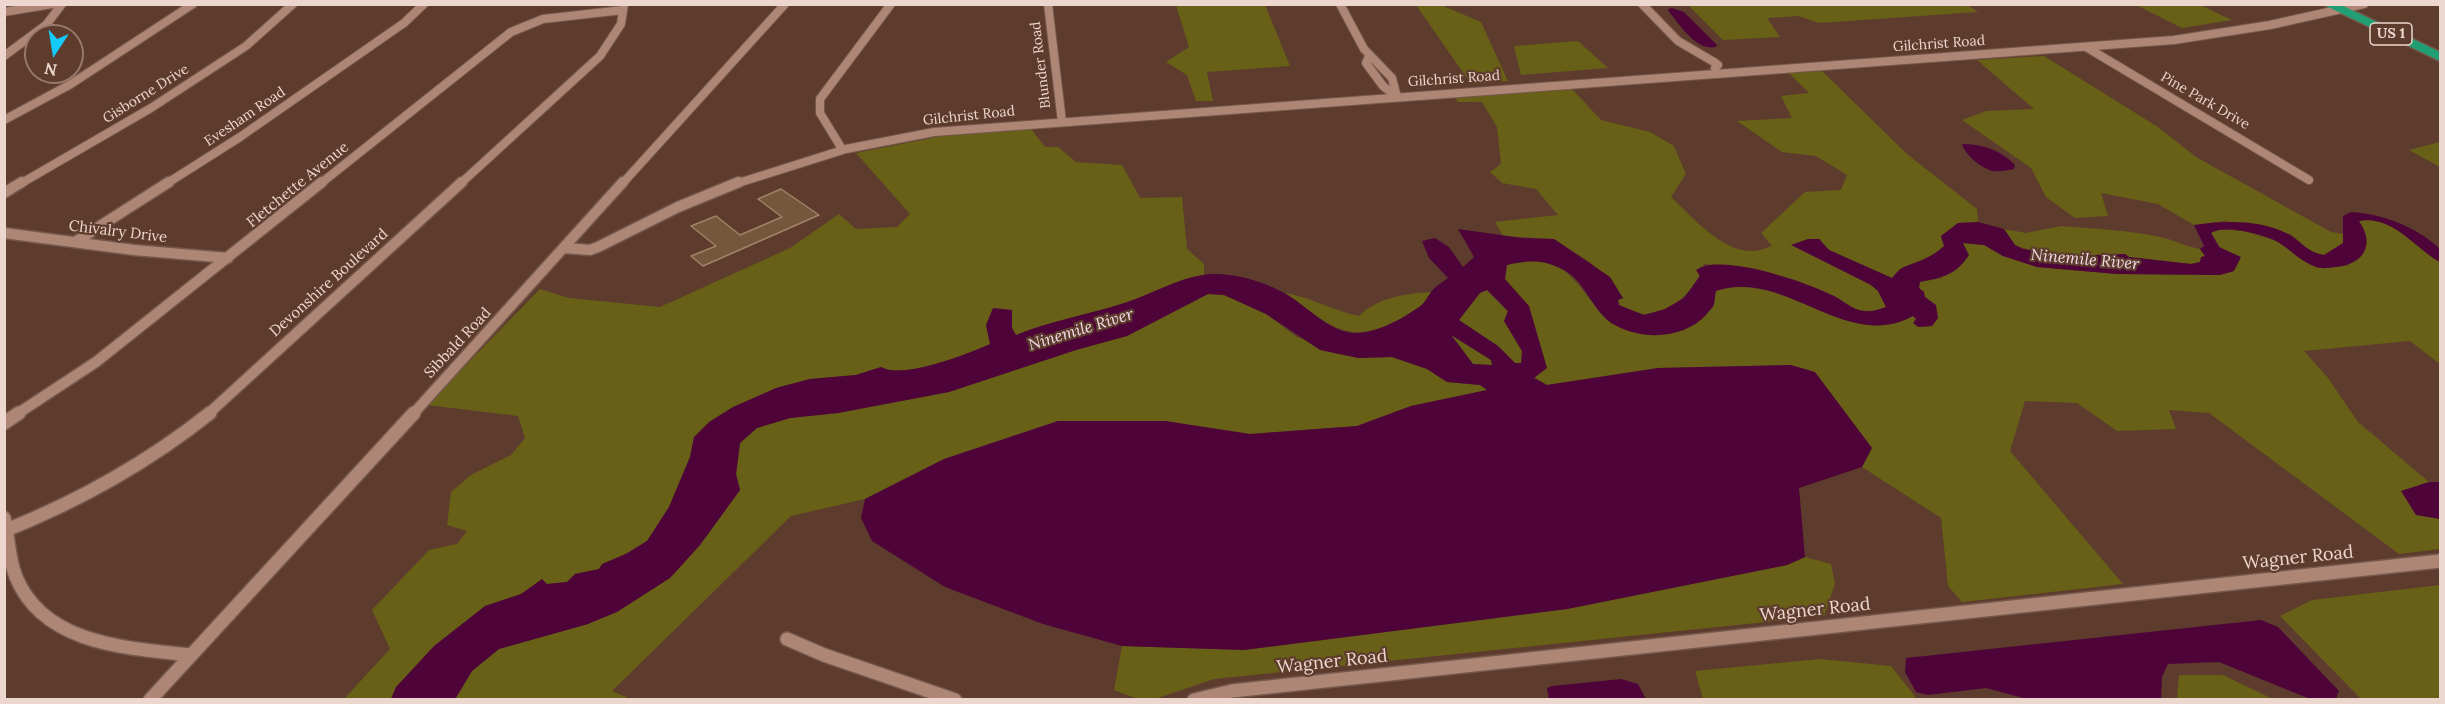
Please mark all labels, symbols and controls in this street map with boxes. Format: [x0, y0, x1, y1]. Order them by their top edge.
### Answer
street label: Blunder Road [1027, 21, 1055, 109]
road number: US 1 [2370, 23, 2412, 45]
north arrow [24, 24, 84, 84]
street label: Gilchrist Road [1892, 32, 1986, 56]
text: N [43, 59, 59, 81]
street label: Gisborne Drive [100, 61, 192, 127]
street label: Gilchrist Road [1407, 67, 1501, 91]
street label: Pine Park Drive [2157, 69, 2253, 133]
street label: Evesham Road [201, 84, 289, 150]
street label: Gilchrist Road [922, 103, 1016, 129]
street label: Fletchette Avenue [243, 138, 353, 232]
street label: Chivalry Drive [68, 217, 168, 247]
street label: Devonshire Boulevard [266, 225, 392, 341]
water label: Ninemile River [2030, 246, 2140, 274]
street label: Sibbald Road [421, 304, 495, 382]
water label: Ninemile River [1026, 305, 1136, 355]
street label: Wagner Road [2241, 541, 2355, 575]
street label: Wagner Road [1758, 593, 1872, 627]
street label: Wagner Road [1275, 645, 1389, 679]

